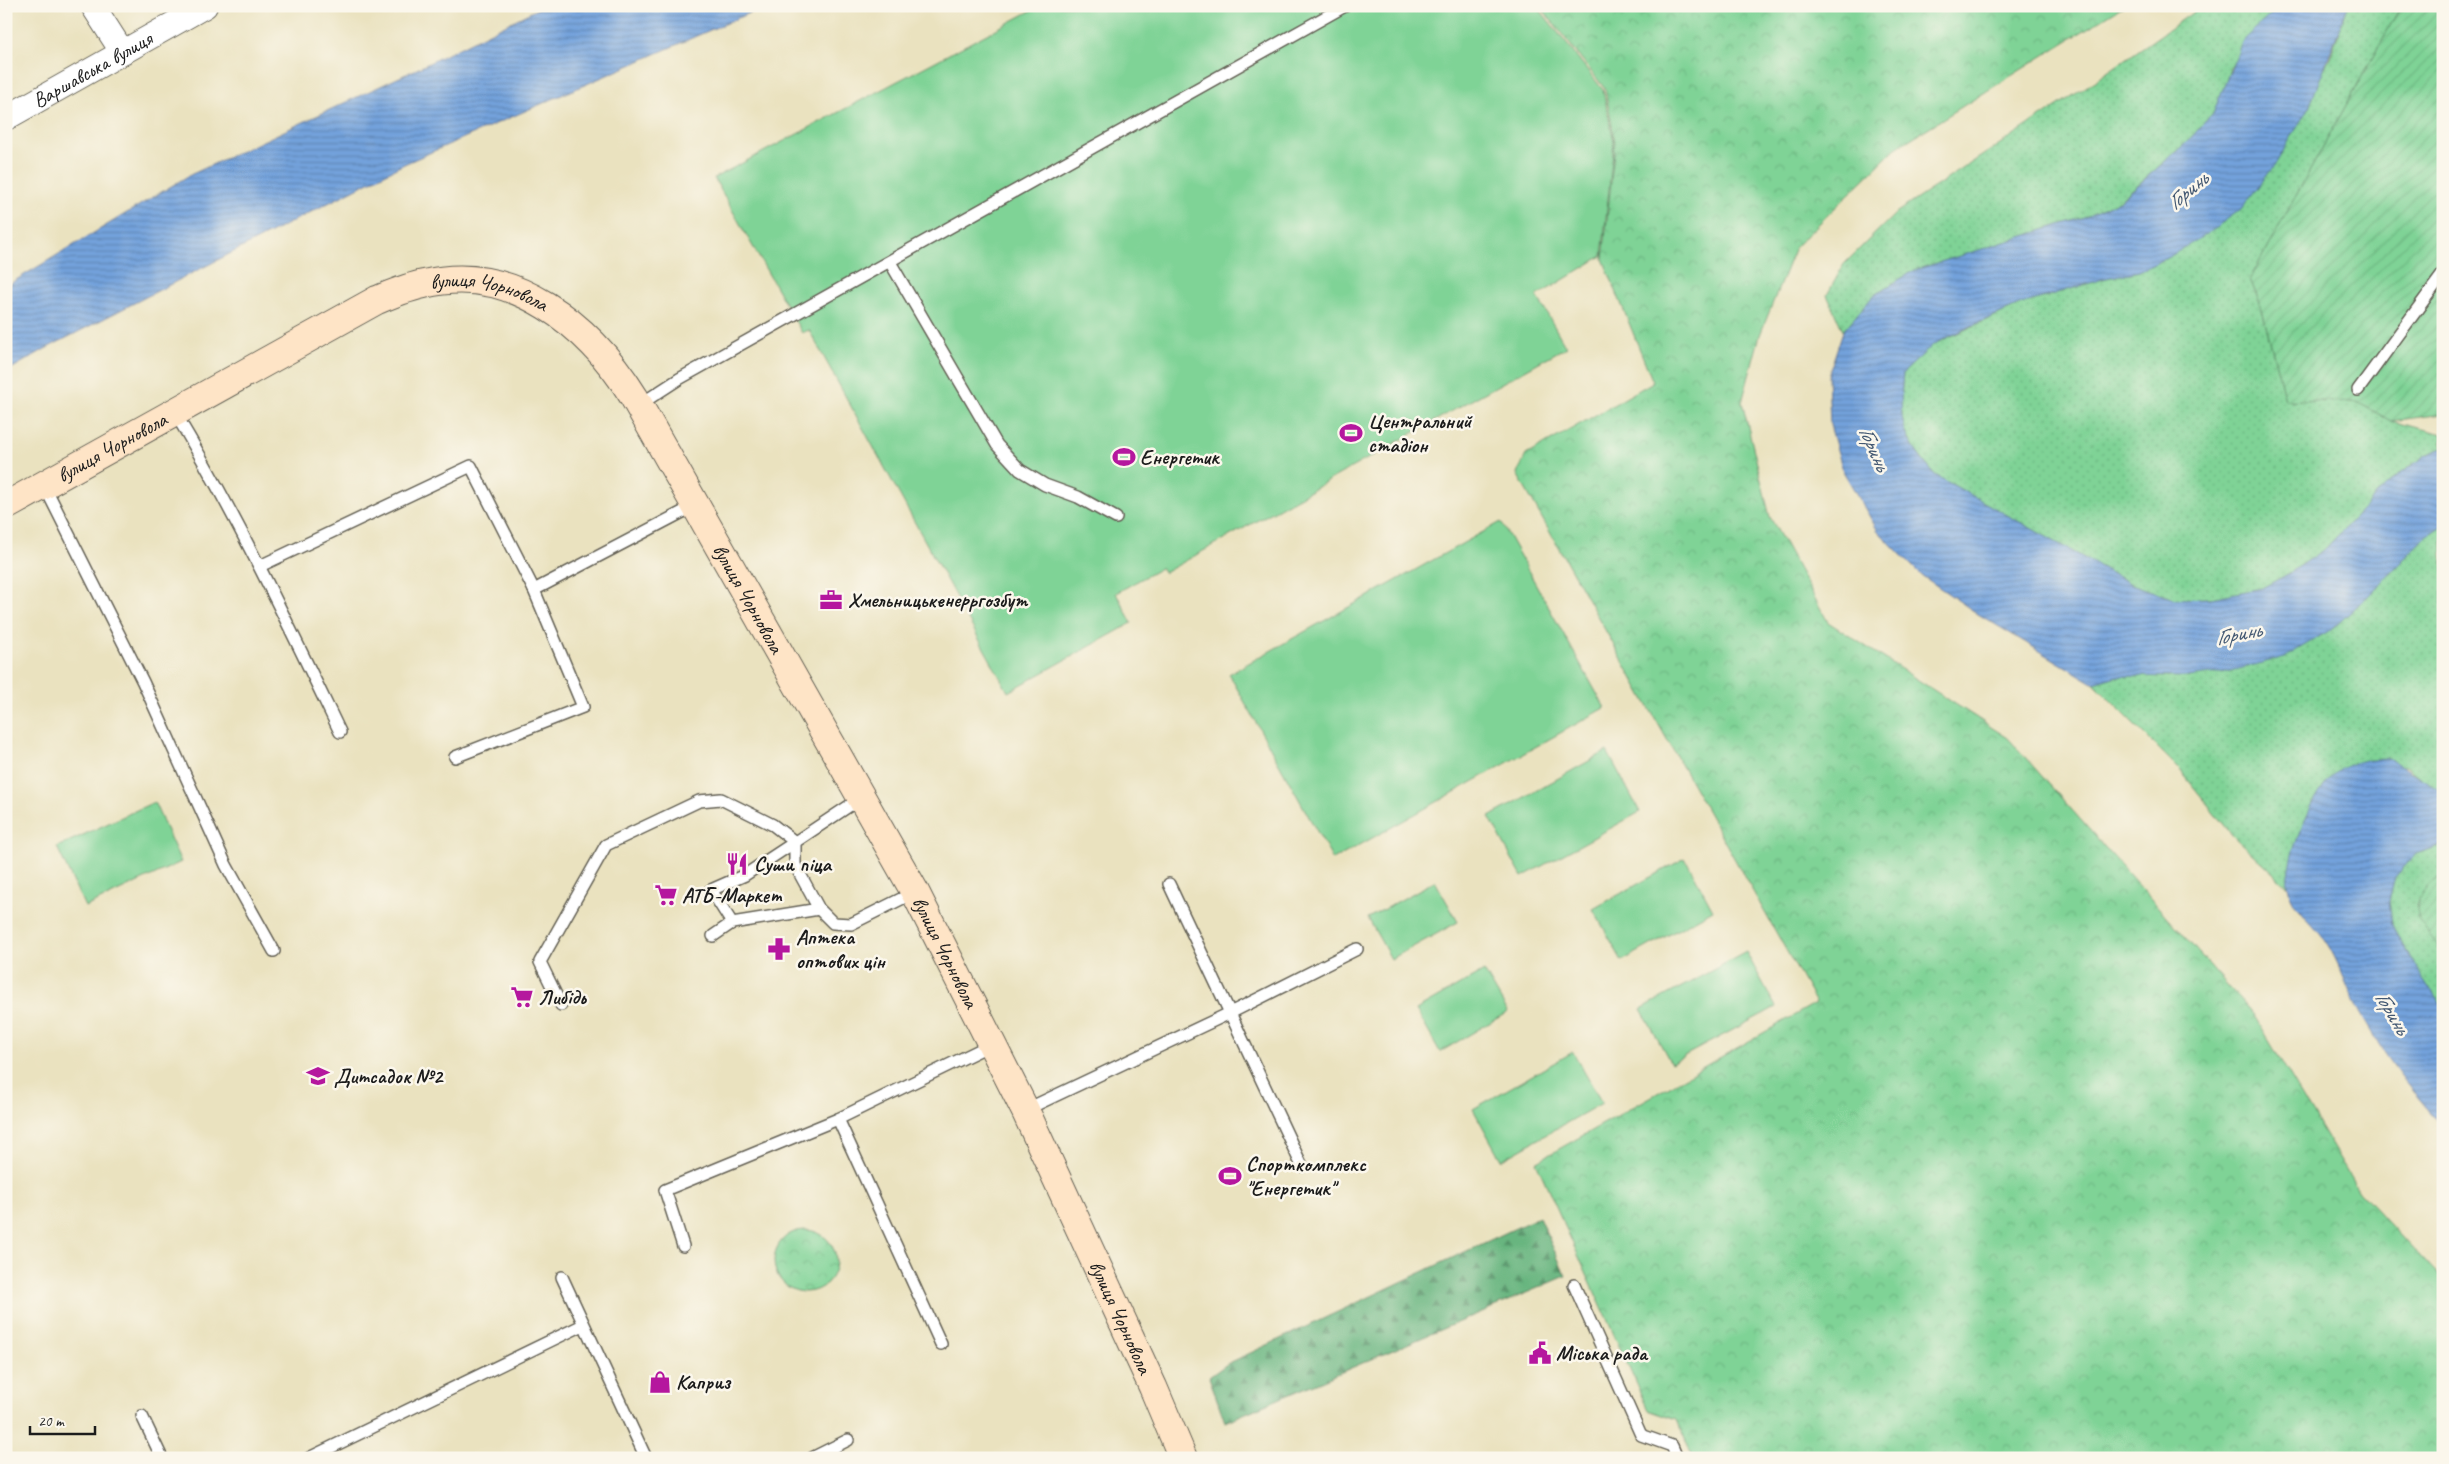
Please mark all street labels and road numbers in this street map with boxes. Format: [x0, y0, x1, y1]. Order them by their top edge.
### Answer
street label: Варшавська вулиця [28, 25, 158, 113]
street label: вулиця Чорновола [428, 266, 555, 318]
street label: вулиця Чорновола [52, 405, 173, 488]
street label: вулиця Чорновола [707, 539, 791, 659]
street label: вулиця Чорновола [906, 892, 985, 1014]
street label: вулиця Чорновола [1083, 1256, 1159, 1380]

